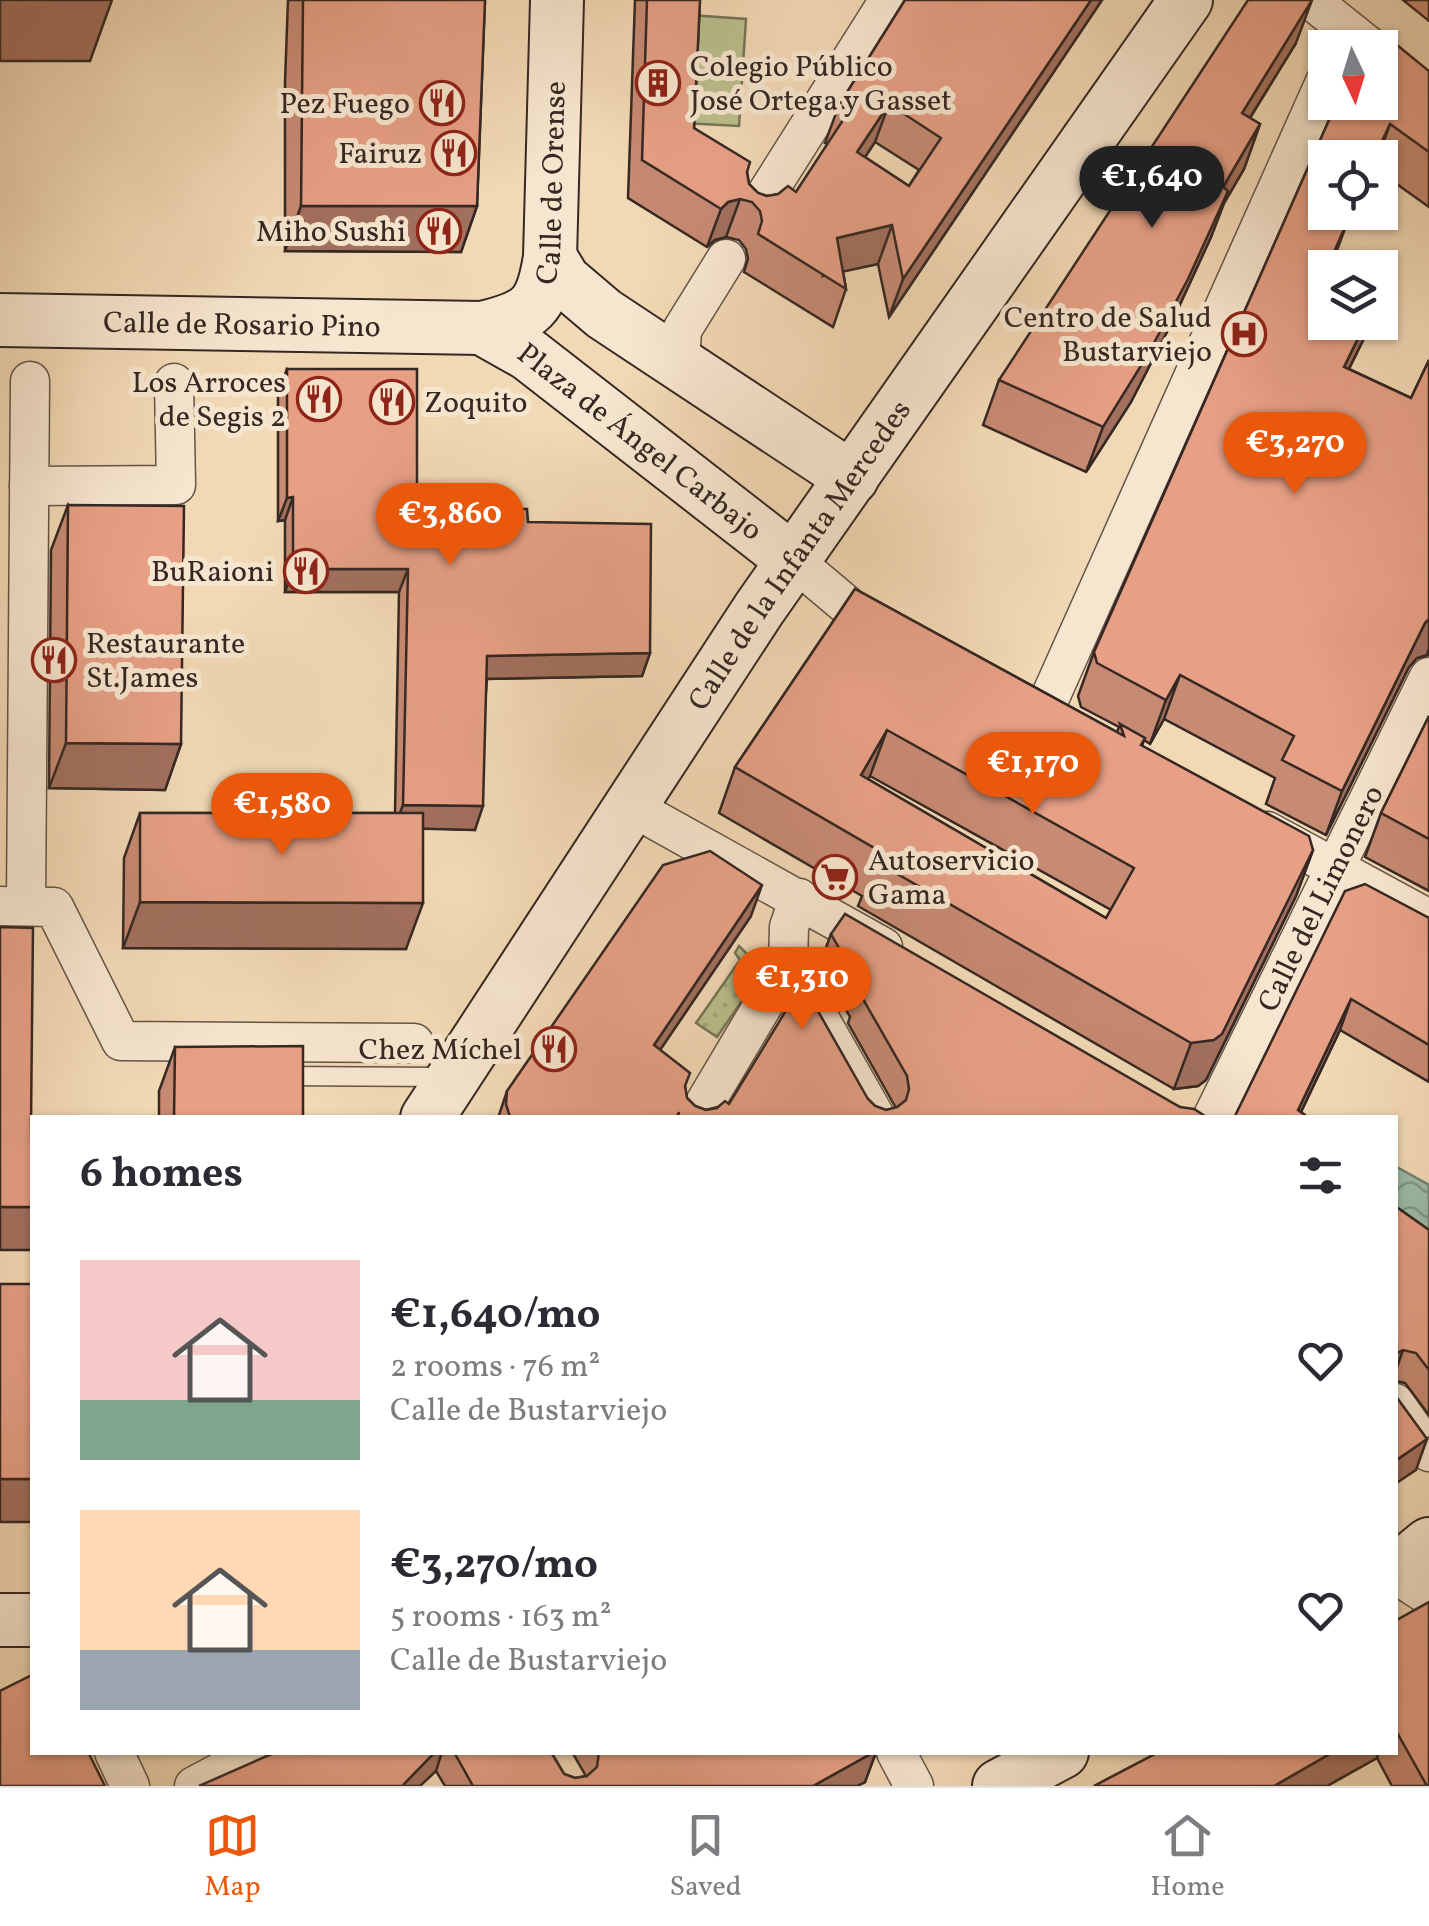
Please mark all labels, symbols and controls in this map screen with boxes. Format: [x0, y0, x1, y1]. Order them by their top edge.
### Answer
north arrow [1308, 30, 1398, 120]
map controls [1308, 30, 1398, 340]
place label: Colegio Público José Ortega y Gasset [690, 47, 952, 123]
building icon: Colegio Público José Ortega y Gasset [635, 60, 681, 106]
restaurant icon: Pez Fuego [419, 80, 465, 126]
street label: Calle de Orense [526, 81, 578, 289]
place label: Pez Fuego [280, 84, 410, 126]
restaurant icon: Fairuz [431, 130, 477, 176]
place label: Fairuz [338, 134, 422, 176]
button: locate [1308, 140, 1398, 230]
pin: €1,640 [1071, 146, 1233, 231]
text: €1,640 [1101, 156, 1203, 200]
restaurant icon: Miho Sushi [416, 208, 462, 254]
place label: Miho Sushi [256, 212, 406, 254]
button: layers [1308, 250, 1398, 340]
place label: Centro de Salud Bustarviejo [1004, 298, 1212, 374]
street label: Calle de Rosario Pino [103, 303, 381, 349]
hospital icon: Centro de Salud Bustarviejo [1221, 311, 1267, 357]
street label: Plaza de Ángel Carbajo [507, 334, 771, 552]
place label: Los Arroces de Segis 2 [132, 363, 286, 439]
restaurant icon: Los Arroces de Segis 2 [296, 376, 342, 422]
restaurant icon: Zoquito [369, 379, 415, 425]
place label: Zoquito [424, 383, 527, 425]
street label: Calle de la Infanta Mercedes [679, 392, 922, 720]
pin: €3,270 [1214, 412, 1376, 497]
text: €3,270 [1245, 422, 1345, 466]
pin: €3,860 [369, 483, 531, 568]
text: €3,860 [398, 493, 502, 537]
restaurant icon: BuRaioni [283, 548, 329, 594]
place label: BuRaioni [151, 552, 274, 594]
place label: Restaurante St.James [86, 624, 245, 700]
restaurant icon: Restaurante St.James [31, 637, 77, 683]
pin: €1,170 [952, 732, 1114, 817]
text: €1,170 [987, 742, 1079, 786]
pin: €1,580 [201, 773, 363, 858]
street label: Calle del Limonero [1248, 779, 1396, 1020]
text: €1,580 [233, 783, 331, 827]
place label: Autoservicio Gama [868, 841, 1035, 917]
supermarket icon: Autoservicio Gama [812, 854, 858, 900]
pin: €1,310 [721, 947, 883, 1032]
text: €1,310 [755, 957, 849, 1001]
restaurant icon: Chez Míchel [531, 1026, 577, 1072]
place label: Chez Míchel [359, 1030, 522, 1072]
text: 6 homes [80, 1146, 243, 1205]
icon: filters [1293, 1148, 1348, 1203]
text: €1,640/mo [390, 1287, 601, 1346]
icon: home [160, 1300, 280, 1420]
icon: heart [1293, 1333, 1348, 1388]
text: 2 rooms · 76 m² [390, 1346, 600, 1390]
text: Calle de Bustarviejo [390, 1390, 667, 1434]
text: €3,270/mo [390, 1537, 598, 1596]
icon: home [160, 1550, 280, 1670]
icon: heart [1293, 1583, 1348, 1638]
text: 5 rooms · 163 m² [390, 1596, 612, 1640]
text: Calle de Bustarviejo [390, 1640, 667, 1684]
tab: Map [204, 1808, 261, 1907]
tab: Saved [669, 1808, 742, 1907]
tab: Home [1150, 1808, 1225, 1907]

